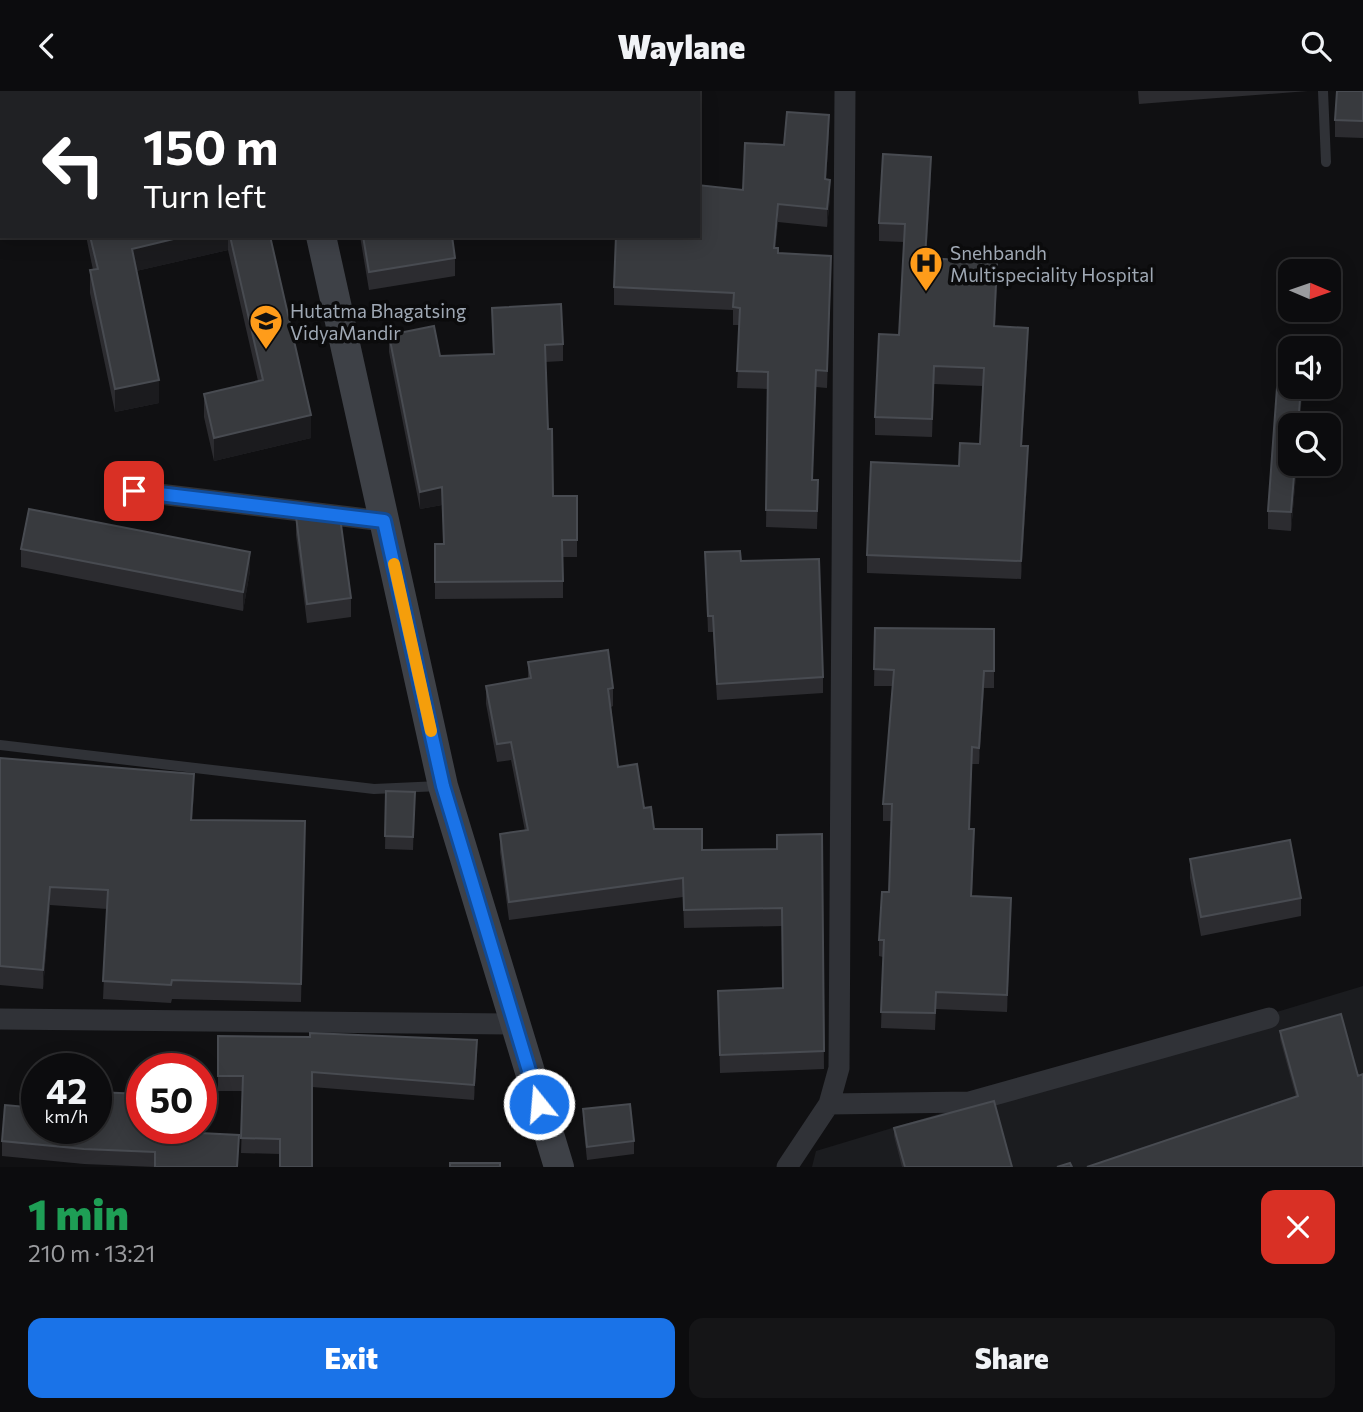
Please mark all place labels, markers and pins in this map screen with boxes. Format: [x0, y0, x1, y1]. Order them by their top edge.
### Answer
place label: Snehbandh Multispeciality Hospital [950, 241, 1154, 286]
hospital icon: Snehbandh Multispeciality Hospital [907, 244, 945, 293]
place label: Hutatma Bhagatsing VidyaMandir [290, 299, 466, 344]
school or university icon: Hutatma Bhagatsing VidyaMandir [247, 302, 285, 351]
pin [104, 461, 164, 521]

